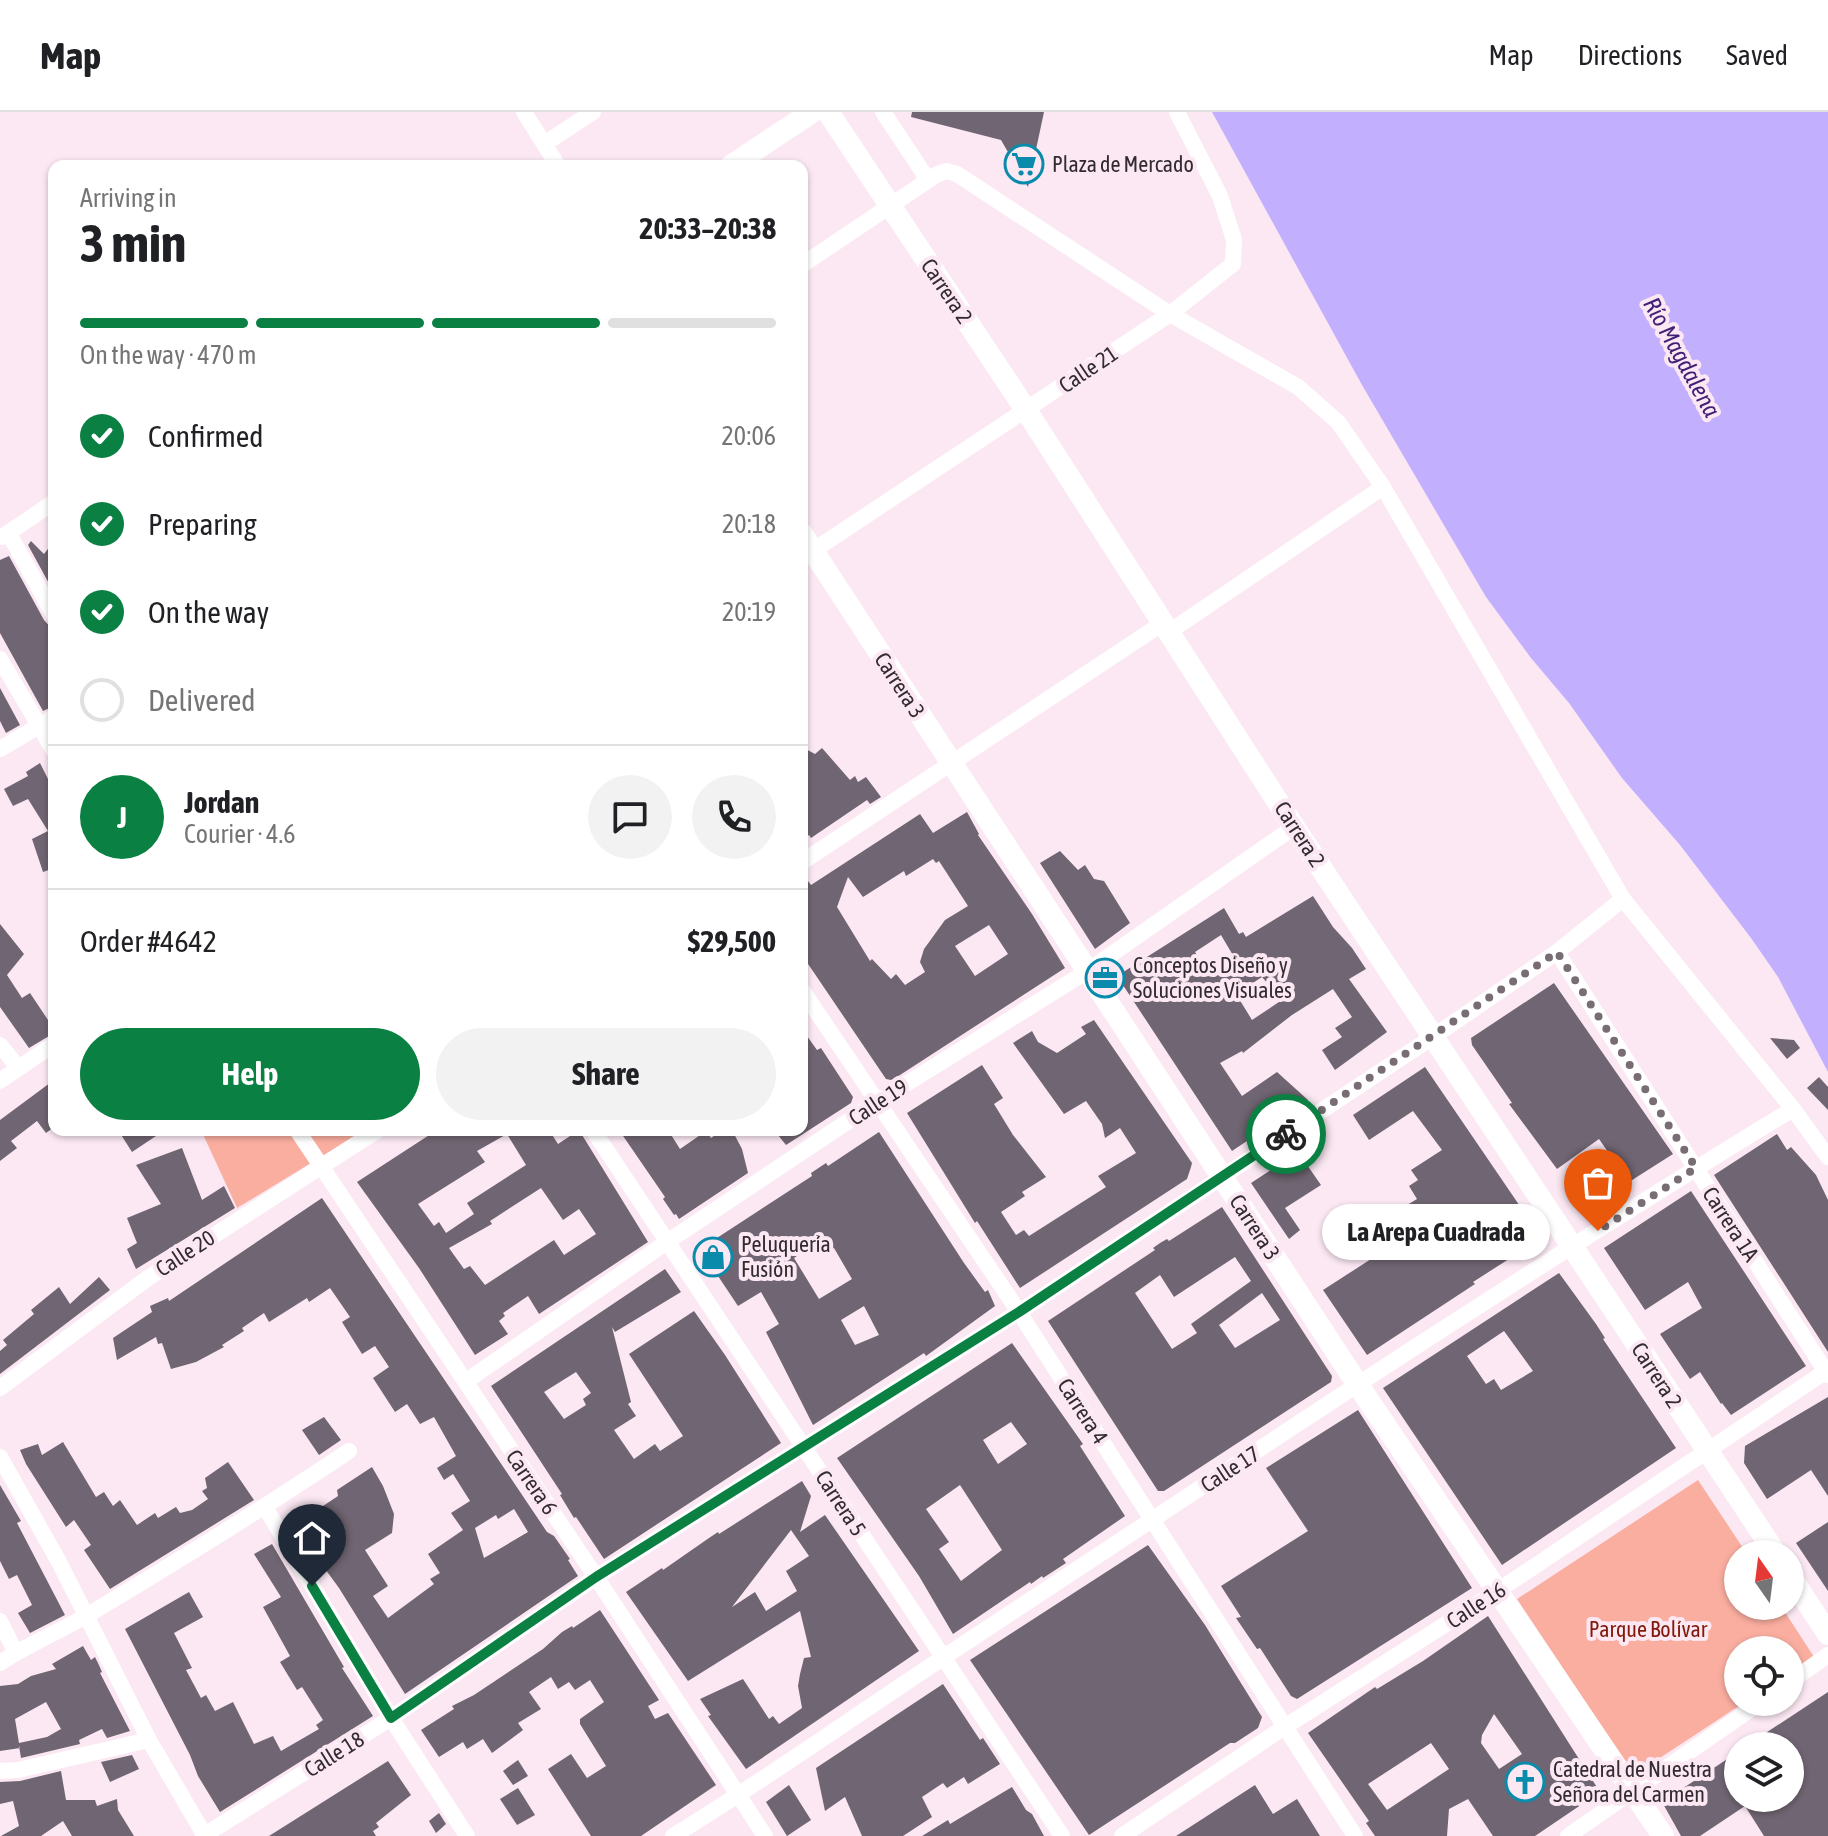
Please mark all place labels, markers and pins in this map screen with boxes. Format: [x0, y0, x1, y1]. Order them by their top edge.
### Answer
supermarket icon: Plaza de Mercado [1003, 143, 1045, 185]
place label: Plaza de Mercado [1052, 151, 1194, 177]
place label: Conceptos Diseño y Soluciones Visuales [1133, 952, 1292, 1003]
office icon: Conceptos Diseño y Soluciones Visuales [1084, 957, 1126, 999]
pin [1564, 1149, 1632, 1231]
callout: La Arepa Cuadrada [1322, 1203, 1550, 1259]
place label: Peluquería Fusión [741, 1231, 831, 1282]
shop icon: Peluquería Fusión [692, 1236, 734, 1278]
pin [278, 1504, 346, 1586]
place label: Catedral de Nuestra Señora del Carmen [1553, 1756, 1712, 1807]
church icon: Catedral de Nuestra Señora del Carmen [1504, 1761, 1546, 1803]

